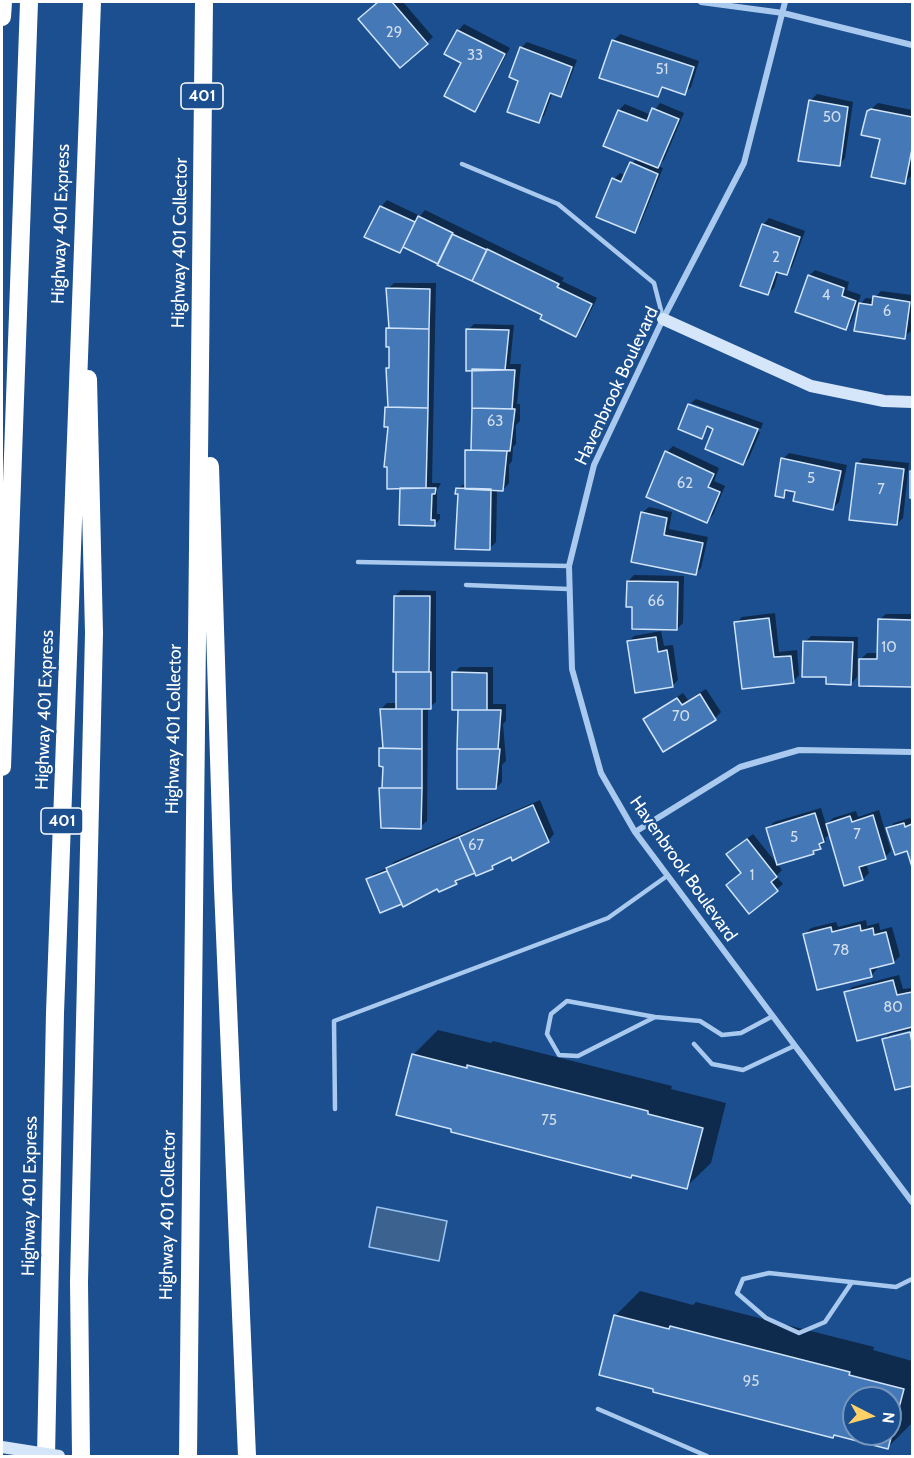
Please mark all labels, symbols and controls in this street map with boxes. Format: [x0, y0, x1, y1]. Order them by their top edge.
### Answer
house number: 29 [386, 24, 402, 42]
house number: 33 [467, 47, 483, 65]
house number: 51 [655, 61, 669, 79]
road number: 401 [181, 83, 223, 109]
house number: 50 [823, 109, 841, 127]
street label: Highway 401 Express [47, 144, 75, 304]
street label: Highway 401 Collector [168, 158, 192, 328]
house number: 2 [772, 249, 780, 267]
house number: 4 [822, 287, 830, 305]
street label: Havenbrook Boulevard [571, 303, 663, 469]
house number: 6 [883, 303, 891, 321]
house number: 63 [487, 413, 503, 431]
house number: 5 [807, 470, 815, 488]
house number: 62 [677, 475, 693, 493]
house number: 7 [877, 481, 885, 499]
house number: 66 [647, 593, 665, 611]
street label: Highway 401 Express [31, 630, 59, 790]
house number: 10 [881, 639, 897, 657]
street label: Highway 401 Collector [162, 644, 186, 814]
house number: 70 [672, 708, 690, 726]
street label: Havenbrook Boulevard [625, 792, 741, 946]
road number: 401 [41, 808, 83, 834]
house number: 7 [853, 826, 861, 844]
house number: 5 [790, 829, 798, 847]
house number: 67 [468, 837, 484, 855]
house number: 1 [750, 867, 754, 885]
house number: 78 [833, 942, 849, 960]
house number: 80 [883, 999, 903, 1017]
house number: 75 [541, 1112, 557, 1130]
street label: Highway 401 Express [18, 1116, 42, 1276]
street label: Highway 401 Collector [156, 1130, 180, 1300]
house number: 95 [743, 1373, 759, 1391]
north arrow [842, 1386, 902, 1446]
text: N [878, 1411, 898, 1424]

